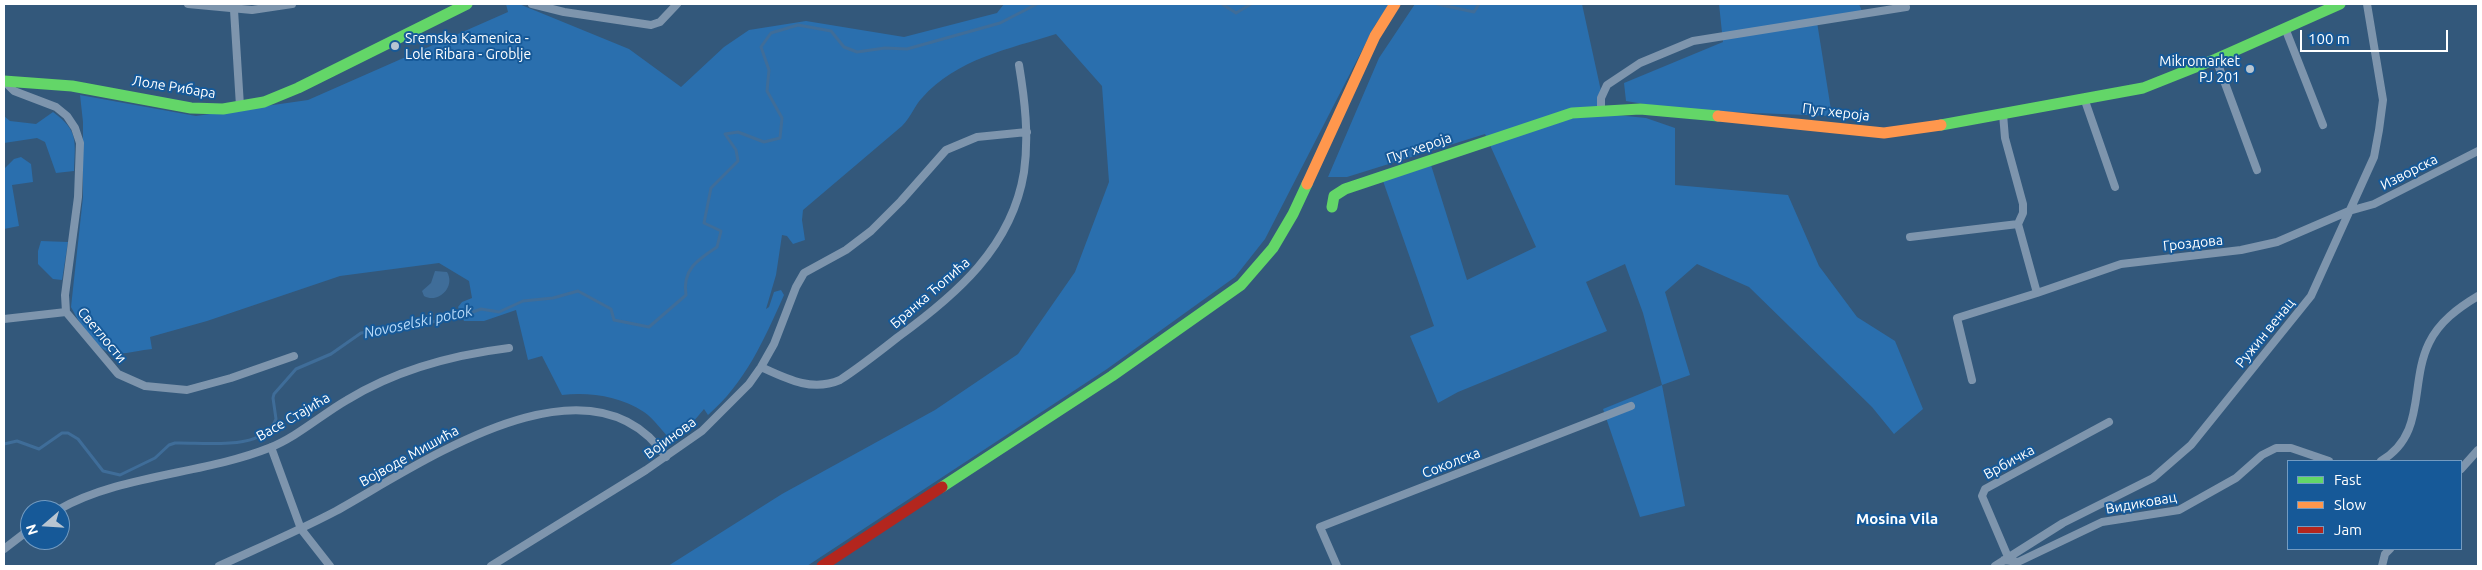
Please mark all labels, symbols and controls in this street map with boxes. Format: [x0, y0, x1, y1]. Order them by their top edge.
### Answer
scale bar [2302, 20, 2450, 52]
place label: Sremska Kamenica - Lole Ribara - Groblje [405, 30, 531, 62]
text: 100 m [2308, 30, 2350, 47]
marker: Sremska Kamenica - Lole Ribara - Groblje [389, 40, 401, 52]
place label: Mikromarket PJ 201 [2159, 53, 2240, 85]
marker: Mikromarket PJ 201 [2244, 63, 2256, 75]
street label: Лоле Рибара [131, 72, 217, 102]
street label: Пут хероја [1801, 100, 1871, 124]
street label: Пут хероја [1384, 129, 1454, 167]
street label: Изворска [2378, 151, 2440, 193]
street label: Гроздова [2162, 232, 2224, 254]
street label: Бранка Ћопића [887, 254, 973, 332]
street label: Ружин венац [2232, 295, 2298, 371]
water label: Novoselski potok [362, 302, 474, 342]
street label: Светлости [74, 304, 130, 366]
street label: Васе Стајића [253, 389, 333, 445]
street label: Војинова [641, 414, 699, 462]
street label: Војводе Мишића [356, 422, 462, 490]
street label: Врбичка [1981, 441, 2037, 483]
street label: Соколска [1420, 444, 1482, 482]
legend [2287, 460, 2462, 550]
text: Fast [2334, 471, 2361, 488]
street label: Видиковац [2104, 488, 2178, 518]
text: Slow [2334, 496, 2366, 513]
north arrow [20, 500, 70, 550]
district label: Mosina Vila [1856, 510, 1938, 528]
text: Jam [2334, 521, 2362, 538]
text: N [22, 522, 41, 537]

